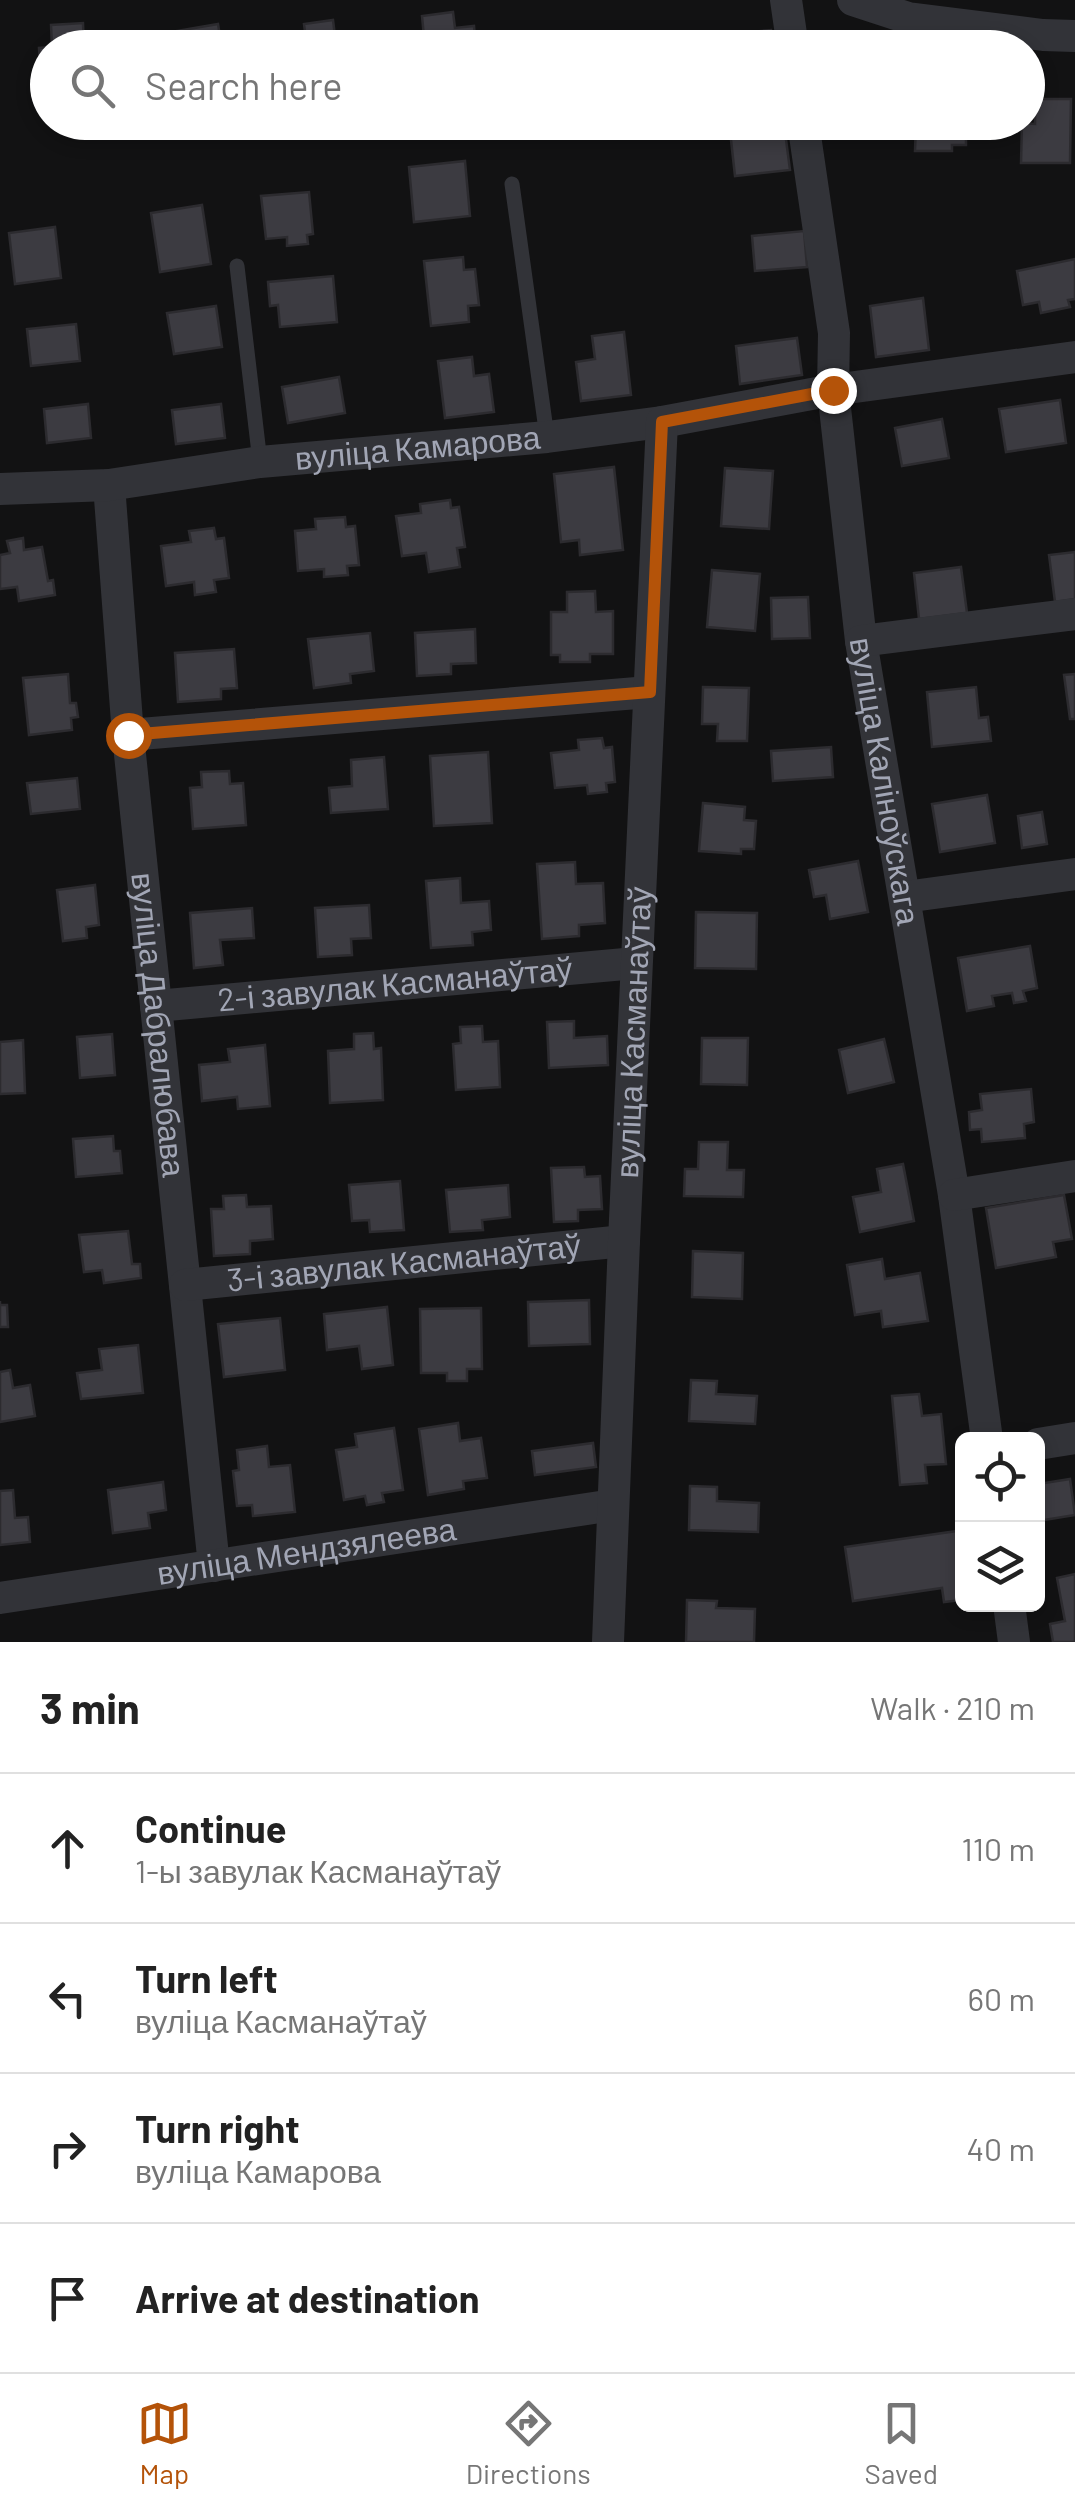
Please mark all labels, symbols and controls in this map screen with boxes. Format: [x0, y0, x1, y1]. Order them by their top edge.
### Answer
search box [30, 30, 1045, 140]
icon: search [65, 58, 120, 113]
text: Search here [145, 62, 343, 108]
route end [811, 368, 857, 414]
street label: вуліца Камарова [293, 417, 542, 476]
street label: вуліца Каліноўскага [844, 634, 929, 928]
route start [106, 713, 152, 759]
street label: вуліца Дабралюбава [125, 870, 195, 1179]
street label: вуліца Касманаўтаў [606, 886, 658, 1179]
street label: 2-і завулак Касманаўтаў [216, 948, 574, 1017]
street label: 3-і завулак Касманаўтаў [225, 1224, 582, 1298]
map controls [955, 1432, 1045, 1612]
button: locate [955, 1432, 1045, 1522]
street label: вуліца Мендзялеева [154, 1508, 458, 1591]
button: layers [955, 1522, 1045, 1612]
text: 3 min [40, 1682, 140, 1732]
text: Walk · 210 m [870, 1688, 1035, 1726]
text: Continue [135, 1805, 286, 1851]
icon: ahead [40, 1821, 95, 1876]
text: 110 m [962, 1829, 1035, 1867]
text: 1-ы завулак Касманаўтаў [135, 1851, 501, 1889]
text: Turn left [135, 1955, 278, 2001]
icon: left [40, 1971, 95, 2026]
text: 60 m [968, 1979, 1035, 2017]
text: вуліца Касманаўтаў [135, 2001, 427, 2039]
text: Turn right [135, 2105, 300, 2151]
icon: right [40, 2121, 95, 2176]
text: 40 m [966, 2129, 1035, 2167]
text: вуліца Камарова [135, 2151, 381, 2189]
icon: arrive [40, 2271, 95, 2326]
text: Arrive at destination [135, 2275, 480, 2321]
tab: Map [137, 2396, 192, 2490]
tab: Directions [466, 2396, 591, 2490]
tab: Saved [865, 2396, 938, 2490]

